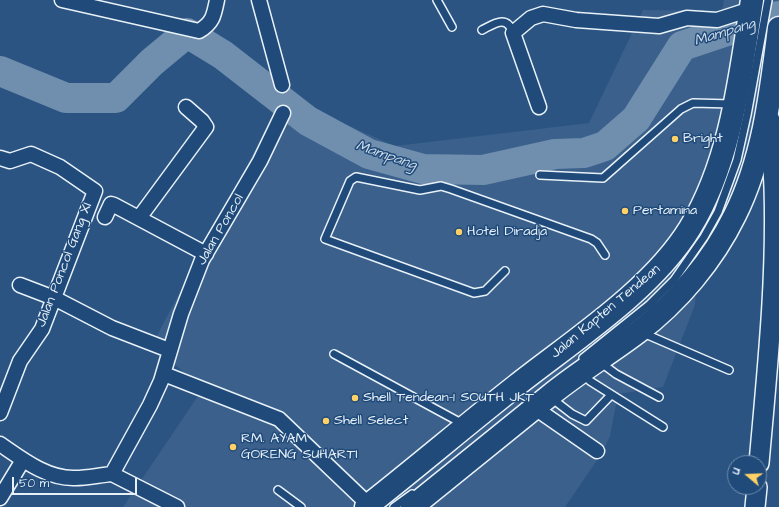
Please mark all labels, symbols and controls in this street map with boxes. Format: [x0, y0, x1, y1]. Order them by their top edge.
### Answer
water label: Mampang [692, 15, 758, 51]
place label: Bright [683, 131, 723, 147]
marker: Bright [670, 134, 680, 144]
water label: Mampang [353, 137, 419, 175]
street label: Jalan Poncol [194, 192, 248, 268]
street label: Jalan Poncol Gang XI [34, 200, 96, 330]
place label: Pertamina [633, 203, 697, 219]
marker: Pertamina [620, 206, 630, 216]
place label: Hotel Diradja [467, 224, 547, 240]
marker: Hotel Diradja [454, 227, 464, 237]
street label: Jalan Kapten Tendean [548, 261, 664, 363]
place label: Shell Tendean-1 SOUTH JKT [363, 390, 534, 406]
marker: Shell Tendean-1 SOUTH JKT [350, 393, 360, 403]
place label: Shell Select [334, 413, 408, 429]
marker: Shell Select [321, 416, 331, 426]
place label: RM. AYAM GORENG SUHARTI [241, 431, 358, 464]
marker: RM. AYAM GORENG SUHARTI [228, 442, 238, 452]
north arrow [727, 455, 767, 495]
text: U [728, 466, 744, 477]
scale bar [14, 469, 139, 495]
text: 50 m [19, 475, 49, 492]

